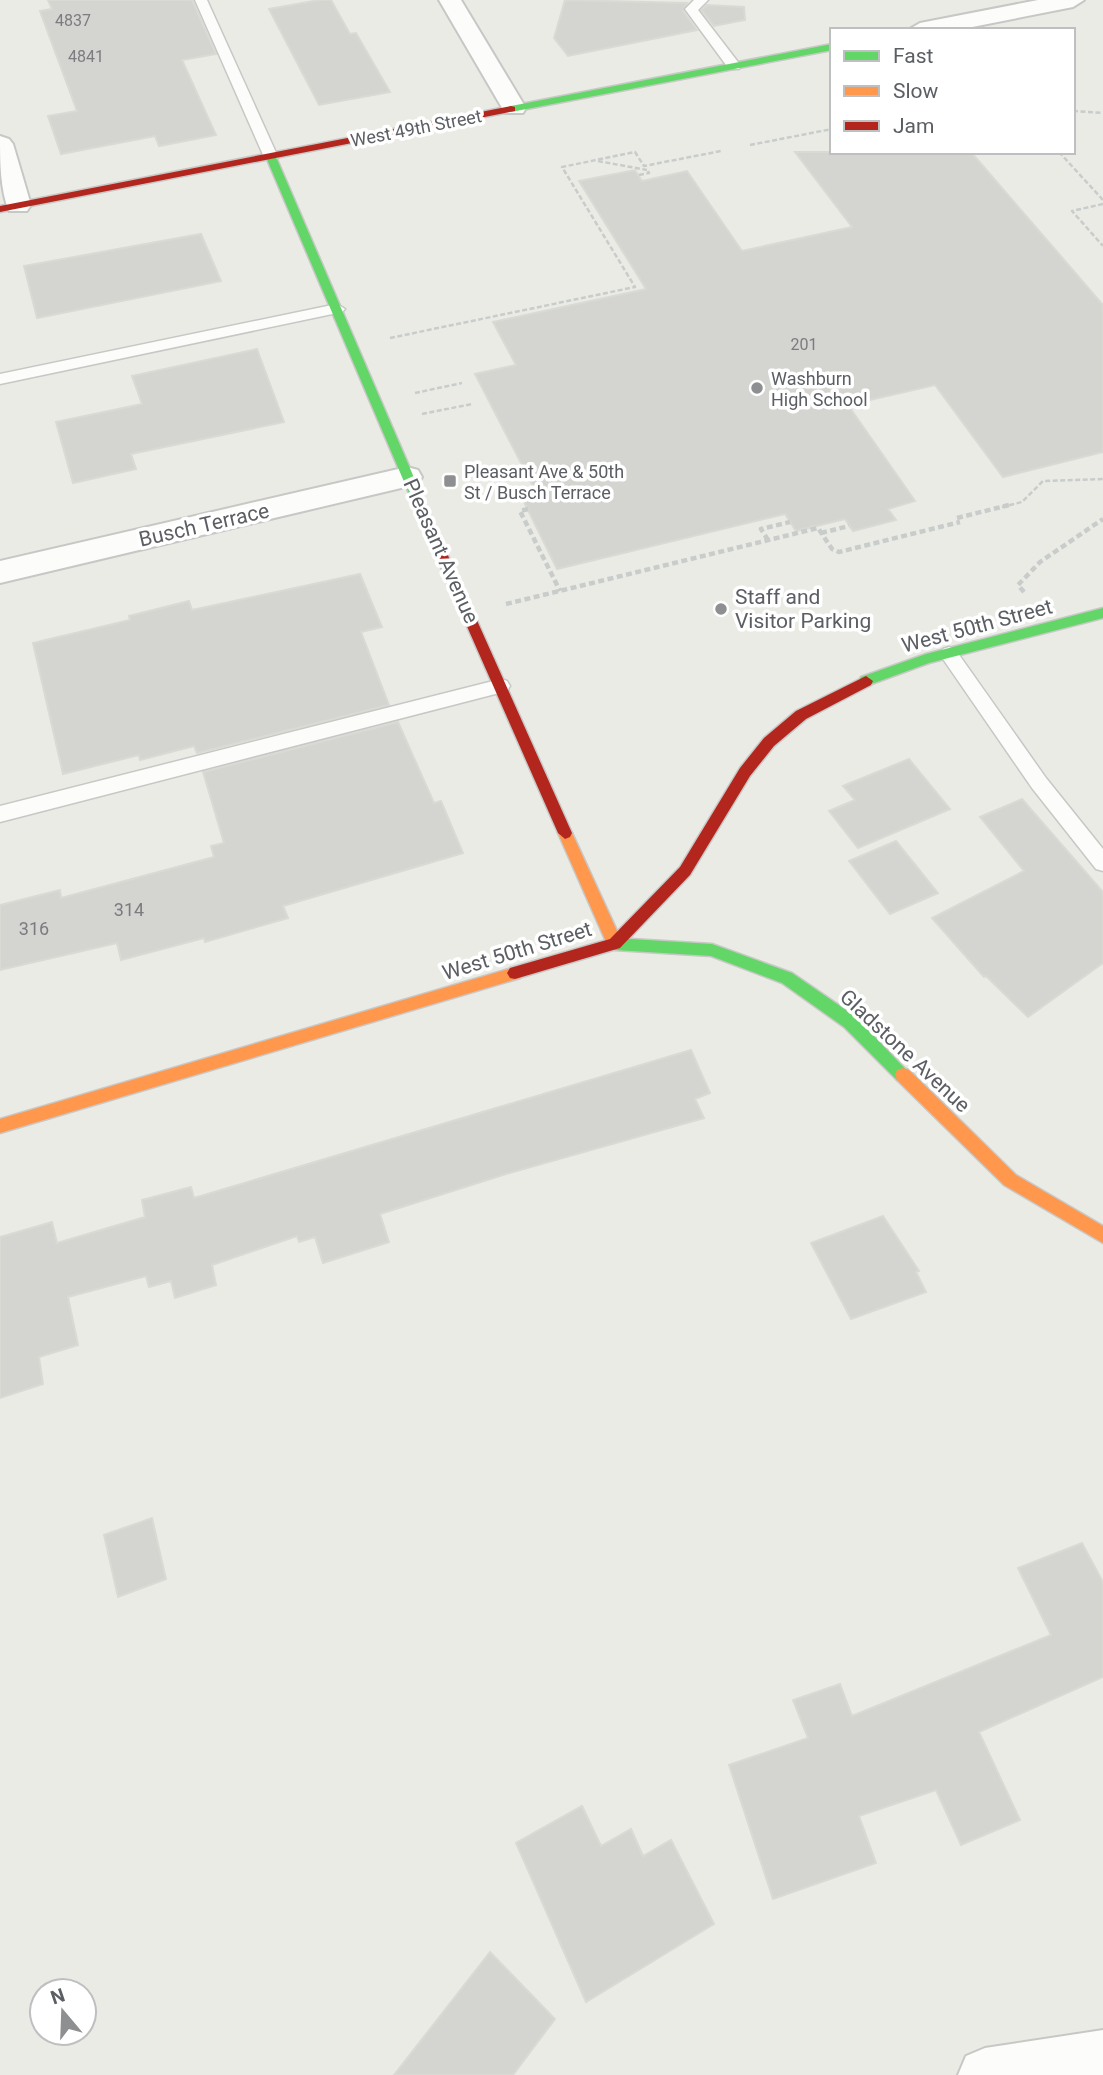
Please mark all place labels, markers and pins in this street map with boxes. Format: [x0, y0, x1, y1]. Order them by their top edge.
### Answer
place label: Washburn High School [771, 368, 868, 410]
marker: Washburn High School [749, 380, 765, 396]
place label: Pleasant Ave & 50th St / Busch Terrace [464, 461, 624, 503]
marker: Pleasant Ave & 50th St / Busch Terrace [442, 473, 458, 489]
place label: Staff and Visitor Parking [735, 585, 871, 633]
marker: Staff and Visitor Parking [713, 601, 729, 617]

